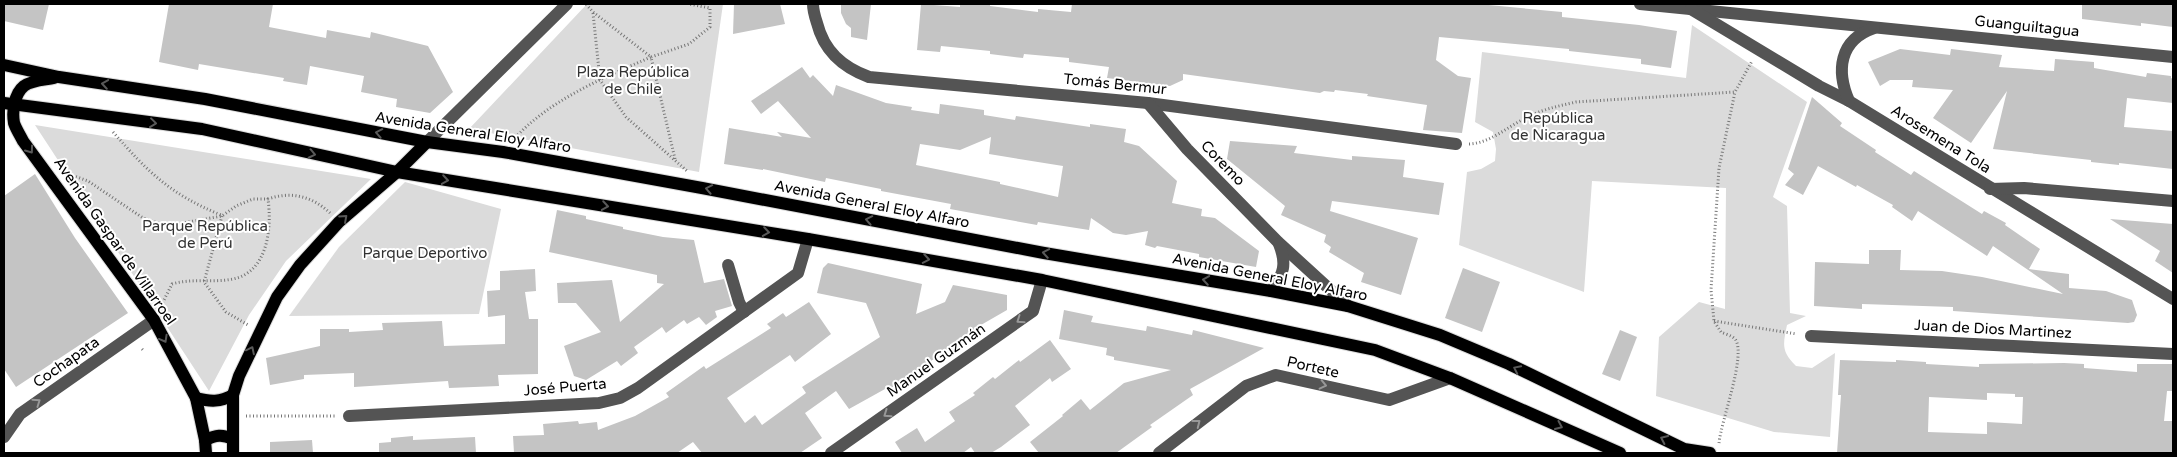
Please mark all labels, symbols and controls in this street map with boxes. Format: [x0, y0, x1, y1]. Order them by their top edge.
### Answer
street label: Guanguiltagua [1974, 12, 2080, 40]
park label: Plaza República de Chile [576, 63, 690, 98]
street label: Tomás Bermur [1062, 70, 1168, 98]
one-way arrow [101, 79, 109, 90]
street label: Arosemena Tola [1888, 101, 1994, 177]
street label: Avenida General Eloy Alfaro [374, 108, 572, 156]
park label: República de Nicaragua [1510, 109, 1606, 144]
one-way arrow [149, 117, 157, 128]
one-way arrow [375, 128, 384, 139]
street label: Coremo [1197, 137, 1249, 189]
one-way arrow [23, 144, 33, 153]
one-way arrow [308, 148, 317, 158]
street label: Avenida Gaspar de Villarroel [50, 154, 180, 328]
one-way arrow [441, 174, 449, 185]
street label: Avenida General Eloy Alfaro [773, 176, 971, 232]
one-way arrow [705, 184, 714, 195]
one-way arrow [601, 200, 610, 210]
one-way arrow [339, 215, 348, 224]
one-way arrow [864, 215, 873, 225]
park label: Parque República de Perú [142, 217, 268, 252]
one-way arrow [761, 226, 770, 236]
park label: Parque Deportivo [363, 244, 487, 262]
one-way arrow [1041, 249, 1050, 259]
street label: Avenida General Eloy Alfaro [1171, 249, 1369, 305]
one-way arrow [921, 254, 930, 264]
one-way arrow [1202, 275, 1210, 285]
one-way arrow [1016, 314, 1026, 323]
street label: Juan de Dios Martinez [1914, 316, 2072, 342]
street label: Manuel Guzmán [883, 319, 989, 401]
street label: Cochapata [29, 333, 103, 391]
one-way arrow [158, 334, 168, 343]
one-way arrow [245, 346, 255, 355]
street label: Portete [1285, 352, 1341, 382]
one-way arrow [1513, 364, 1522, 375]
street label: José Puerta [523, 374, 607, 400]
one-way arrow [1319, 380, 1328, 390]
one-way arrow [31, 399, 41, 408]
one-way arrow [883, 408, 893, 417]
one-way arrow [1554, 419, 1563, 430]
one-way arrow [1192, 420, 1201, 429]
one-way arrow [1660, 435, 1669, 446]

